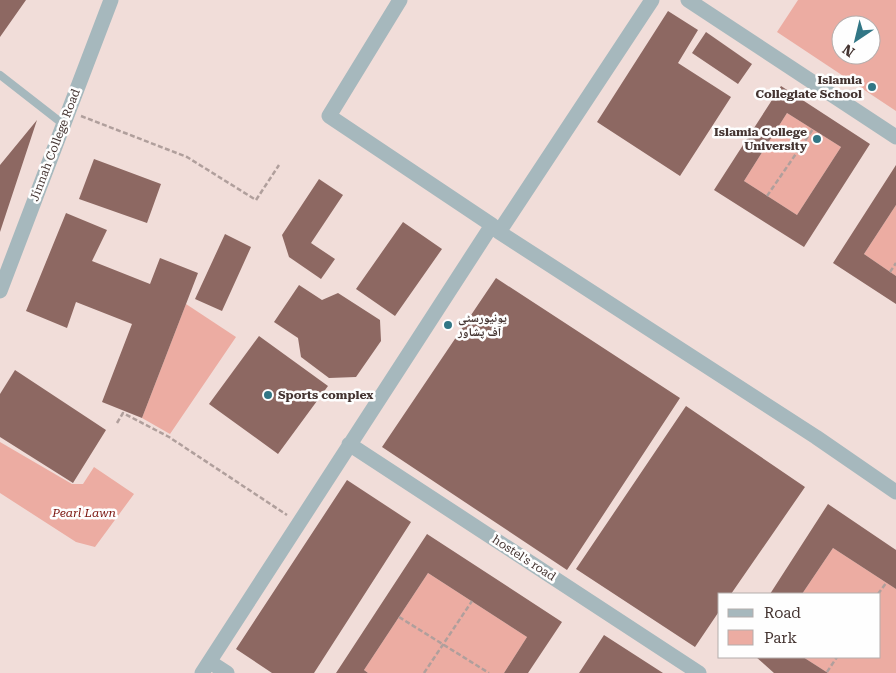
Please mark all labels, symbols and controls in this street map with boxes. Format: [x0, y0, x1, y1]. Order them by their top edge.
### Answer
north arrow [831, 15, 881, 65]
text: N [839, 41, 858, 60]
place label: Islamia Collegiate School [756, 73, 862, 101]
marker: Islamia Collegiate School [866, 81, 878, 93]
street label: Jinnah College Road [27, 87, 83, 203]
place label: Islamia College University [714, 125, 808, 153]
marker: Islamia College University [811, 133, 823, 145]
place label: یونیورسٹی آف پشاور [457, 311, 507, 339]
marker: یونیورسٹی آف پشاور [442, 319, 454, 331]
place label: Sports complex [278, 388, 373, 402]
marker: Sports complex [262, 389, 274, 401]
park label: Pearl Lawn [51, 506, 116, 520]
street label: hostel's road [490, 532, 559, 584]
legend [718, 593, 881, 658]
text: Road [764, 604, 801, 622]
text: Park [764, 629, 798, 647]

